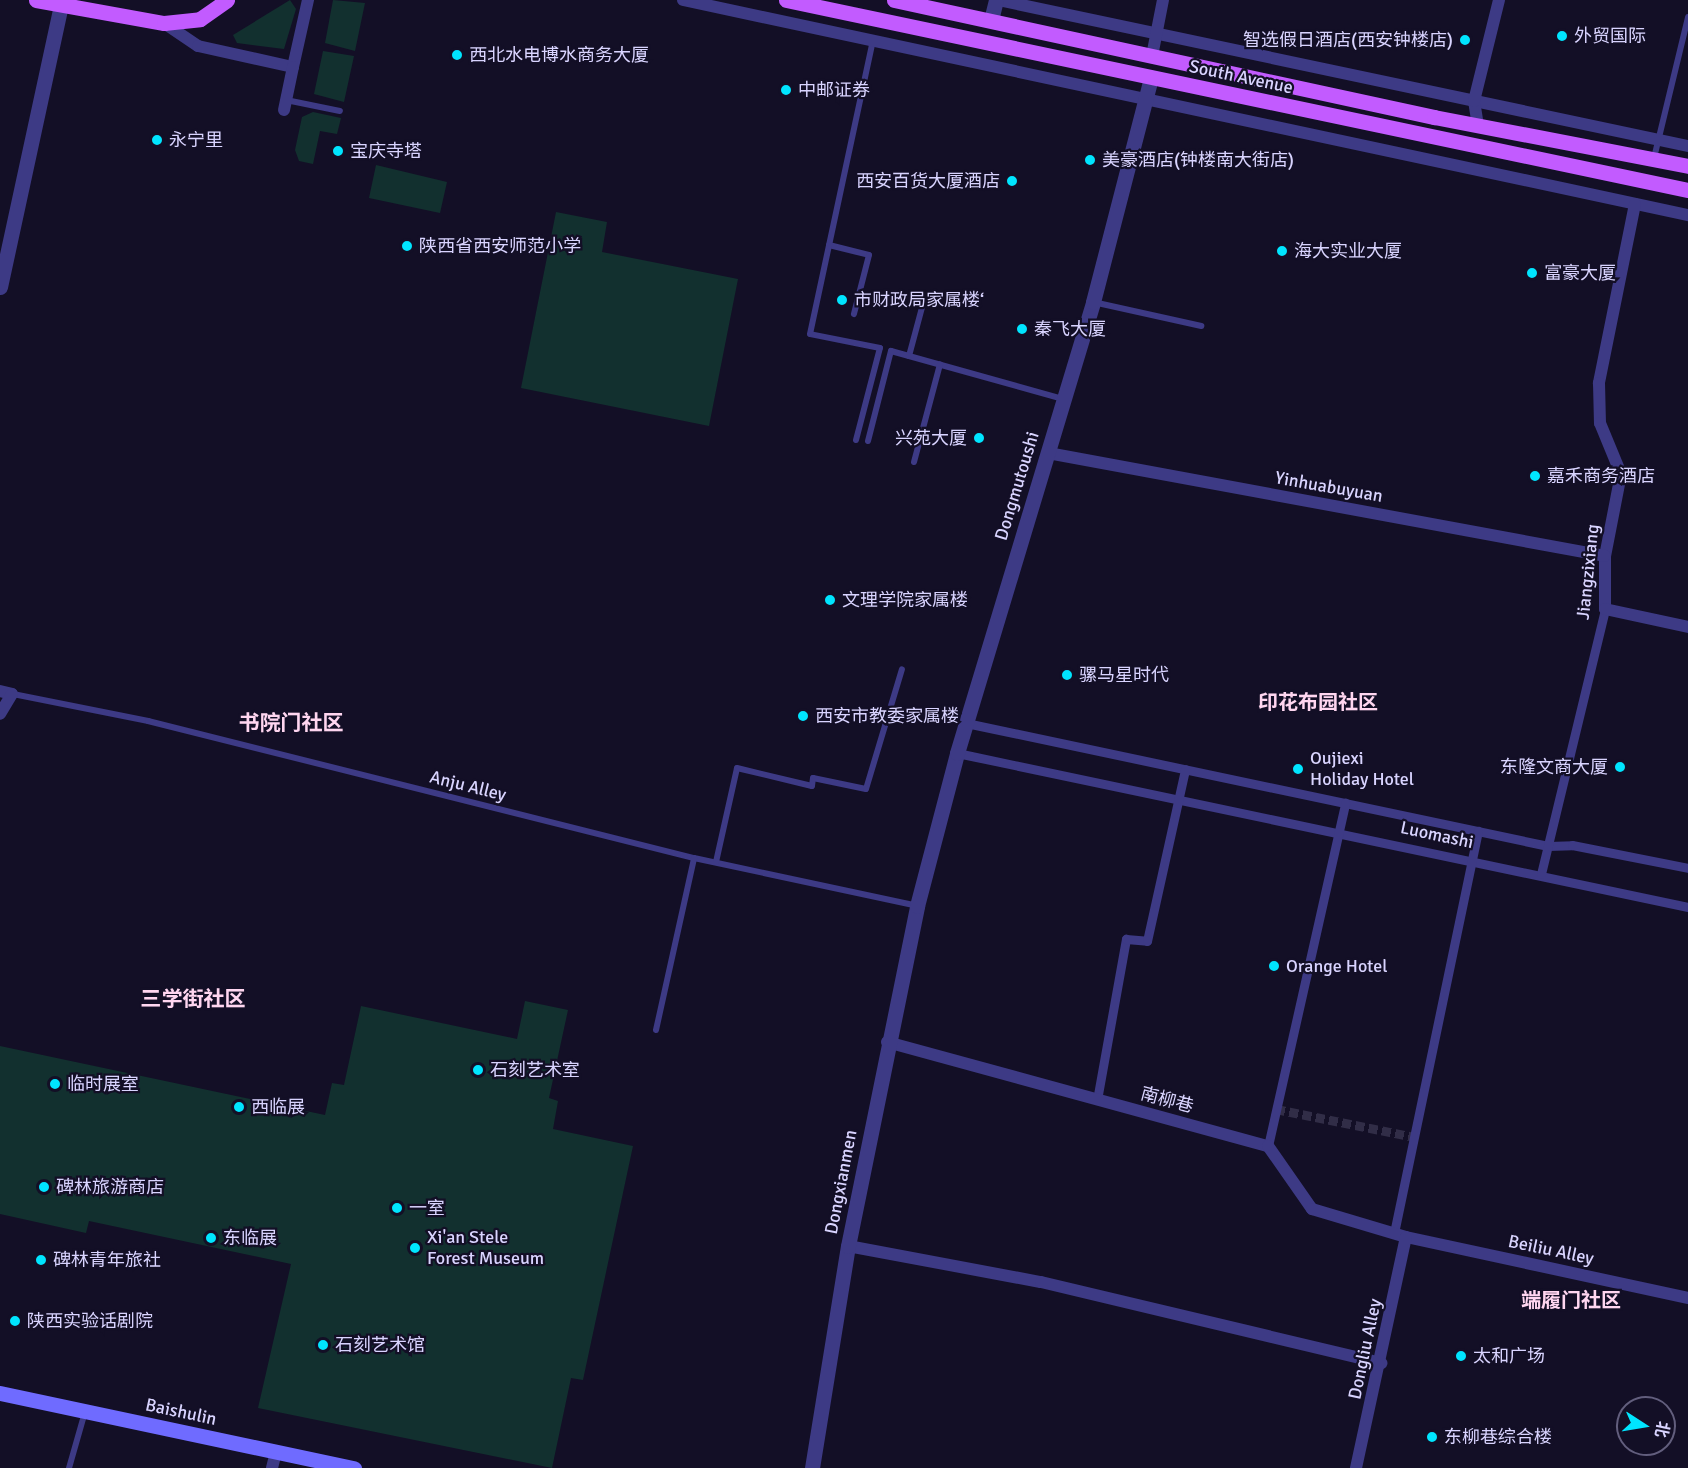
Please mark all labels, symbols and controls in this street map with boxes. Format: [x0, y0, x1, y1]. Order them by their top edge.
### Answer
place label: 外贸国际 [1574, 25, 1646, 47]
place label: 智选假日酒店(西安钟楼店) [1243, 29, 1453, 51]
marker: 外贸国际 [1555, 29, 1569, 43]
marker: 智选假日酒店(西安钟楼店) [1458, 33, 1472, 47]
place label: 西北水电博水商务大厦 [469, 44, 649, 66]
marker: 西北水电博水商务大厦 [450, 48, 464, 62]
street label: South Avenue [1187, 55, 1295, 99]
place label: 中邮证券 [798, 79, 870, 101]
marker: 中邮证券 [779, 83, 793, 97]
place label: 永宁里 [169, 129, 223, 151]
marker: 永宁里 [150, 133, 164, 147]
place label: 宝庆寺塔 [350, 140, 422, 162]
marker: 宝庆寺塔 [331, 144, 345, 158]
place label: 美豪酒店(钟楼南大街店) [1102, 149, 1294, 171]
marker: 美豪酒店(钟楼南大街店) [1083, 153, 1097, 167]
place label: 西安百货大厦酒店 [856, 170, 1000, 192]
marker: 西安百货大厦酒店 [1005, 174, 1019, 188]
place label: 陕西省西安师范小学 [419, 235, 581, 257]
marker: 陕西省西安师范小学 [400, 239, 414, 253]
place label: 海大实业大厦 [1294, 240, 1402, 262]
marker: 海大实业大厦 [1275, 244, 1289, 258]
place label: 富豪大厦 [1544, 262, 1616, 284]
marker: 富豪大厦 [1525, 266, 1539, 280]
place label: 市财政局家属楼‘ [854, 289, 984, 311]
marker: 市财政局家属楼‘ [835, 293, 849, 307]
place label: 秦飞大厦 [1034, 318, 1106, 340]
marker: 秦飞大厦 [1015, 322, 1029, 336]
place label: 兴苑大厦 [895, 427, 967, 449]
street label: Dongmutoushi [990, 429, 1044, 543]
marker: 兴苑大厦 [972, 431, 986, 445]
place label: 嘉禾商务酒店 [1547, 465, 1655, 487]
street label: Yinhuabuyuan [1273, 467, 1385, 507]
marker: 嘉禾商务酒店 [1528, 469, 1542, 483]
street label: Jiangzixiang [1572, 523, 1604, 621]
place label: 文理学院家属楼 [842, 589, 968, 611]
marker: 文理学院家属楼 [823, 593, 837, 607]
place label: 骡马星时代 [1079, 664, 1169, 686]
marker: 骡马星时代 [1060, 668, 1074, 682]
district label: 印花布园社区 [1258, 690, 1378, 714]
place label: 西安市教委家属楼 [815, 705, 959, 727]
marker: 西安市教委家属楼 [796, 709, 810, 723]
district label: 书院门社区 [239, 710, 343, 736]
place label: Oujiexi Holiday Hotel [1310, 748, 1414, 790]
place label: 东隆文商大厦 [1500, 756, 1608, 778]
marker: 东隆文商大厦 [1613, 760, 1627, 774]
marker: Oujiexi Holiday Hotel [1291, 762, 1305, 776]
street label: Anju Alley [428, 766, 508, 806]
street label: Luomashi [1398, 817, 1476, 853]
place label: Orange Hotel [1286, 955, 1388, 977]
marker: Orange Hotel [1267, 959, 1281, 973]
district label: 三学街社区 [141, 986, 245, 1012]
place label: 石刻艺术室 [490, 1059, 580, 1081]
marker: 石刻艺术室 [471, 1063, 485, 1077]
place label: 临时展室 [67, 1073, 139, 1095]
marker: 临时展室 [48, 1077, 62, 1091]
street label: 南柳巷 [1138, 1083, 1196, 1117]
place label: 西临展 [251, 1096, 305, 1118]
marker: 西临展 [232, 1100, 246, 1114]
street label: Dongxianmen [820, 1128, 862, 1236]
place label: 碑林旅游商店 [56, 1176, 164, 1198]
marker: 碑林旅游商店 [37, 1180, 51, 1194]
place label: 一室 [409, 1197, 445, 1219]
marker: 一室 [390, 1201, 404, 1215]
place label: 东临展 [223, 1227, 277, 1249]
place label: Xi'an Stele Forest Museum [427, 1227, 544, 1270]
street label: Beiliu Alley [1506, 1230, 1596, 1270]
marker: 东临展 [204, 1231, 218, 1245]
marker: Xi'an Stele Forest Museum [408, 1241, 422, 1255]
place label: 碑林青年旅社 [53, 1249, 161, 1271]
marker: 碑林青年旅社 [34, 1253, 48, 1267]
district label: 端履门社区 [1521, 1288, 1621, 1312]
street label: Dongliu Alley [1344, 1297, 1386, 1401]
place label: 陕西实验话剧院 [27, 1310, 153, 1332]
marker: 陕西实验话剧院 [8, 1314, 22, 1328]
place label: 石刻艺术馆 [335, 1334, 425, 1356]
marker: 石刻艺术馆 [316, 1338, 330, 1352]
place label: 太和广场 [1473, 1345, 1545, 1367]
marker: 太和广场 [1454, 1349, 1468, 1363]
street label: Baishulin [143, 1394, 219, 1430]
north arrow [1616, 1396, 1676, 1456]
text: 北 [1650, 1419, 1673, 1439]
place label: 东柳巷综合楼 [1444, 1426, 1552, 1448]
marker: 东柳巷综合楼 [1425, 1430, 1439, 1444]

